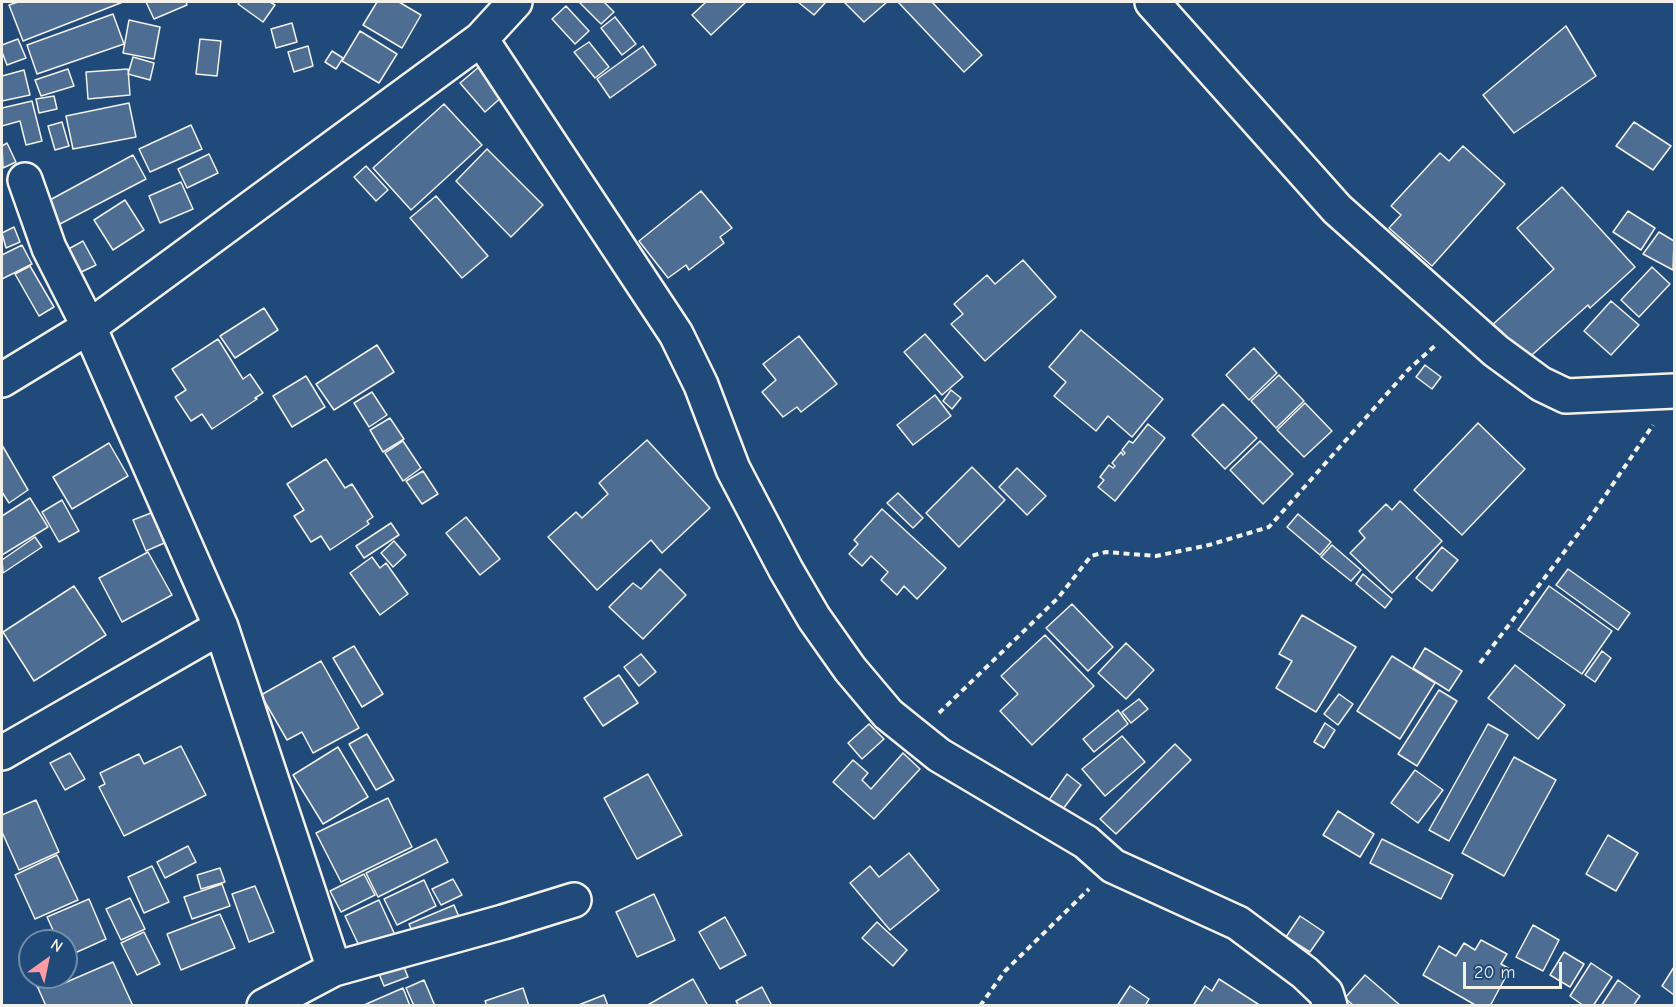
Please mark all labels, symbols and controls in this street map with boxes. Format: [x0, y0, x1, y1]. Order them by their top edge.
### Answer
north arrow [18, 929, 78, 989]
text: N [47, 935, 66, 956]
scale bar [1466, 950, 1565, 988]
text: 20 m [1474, 962, 1515, 983]

